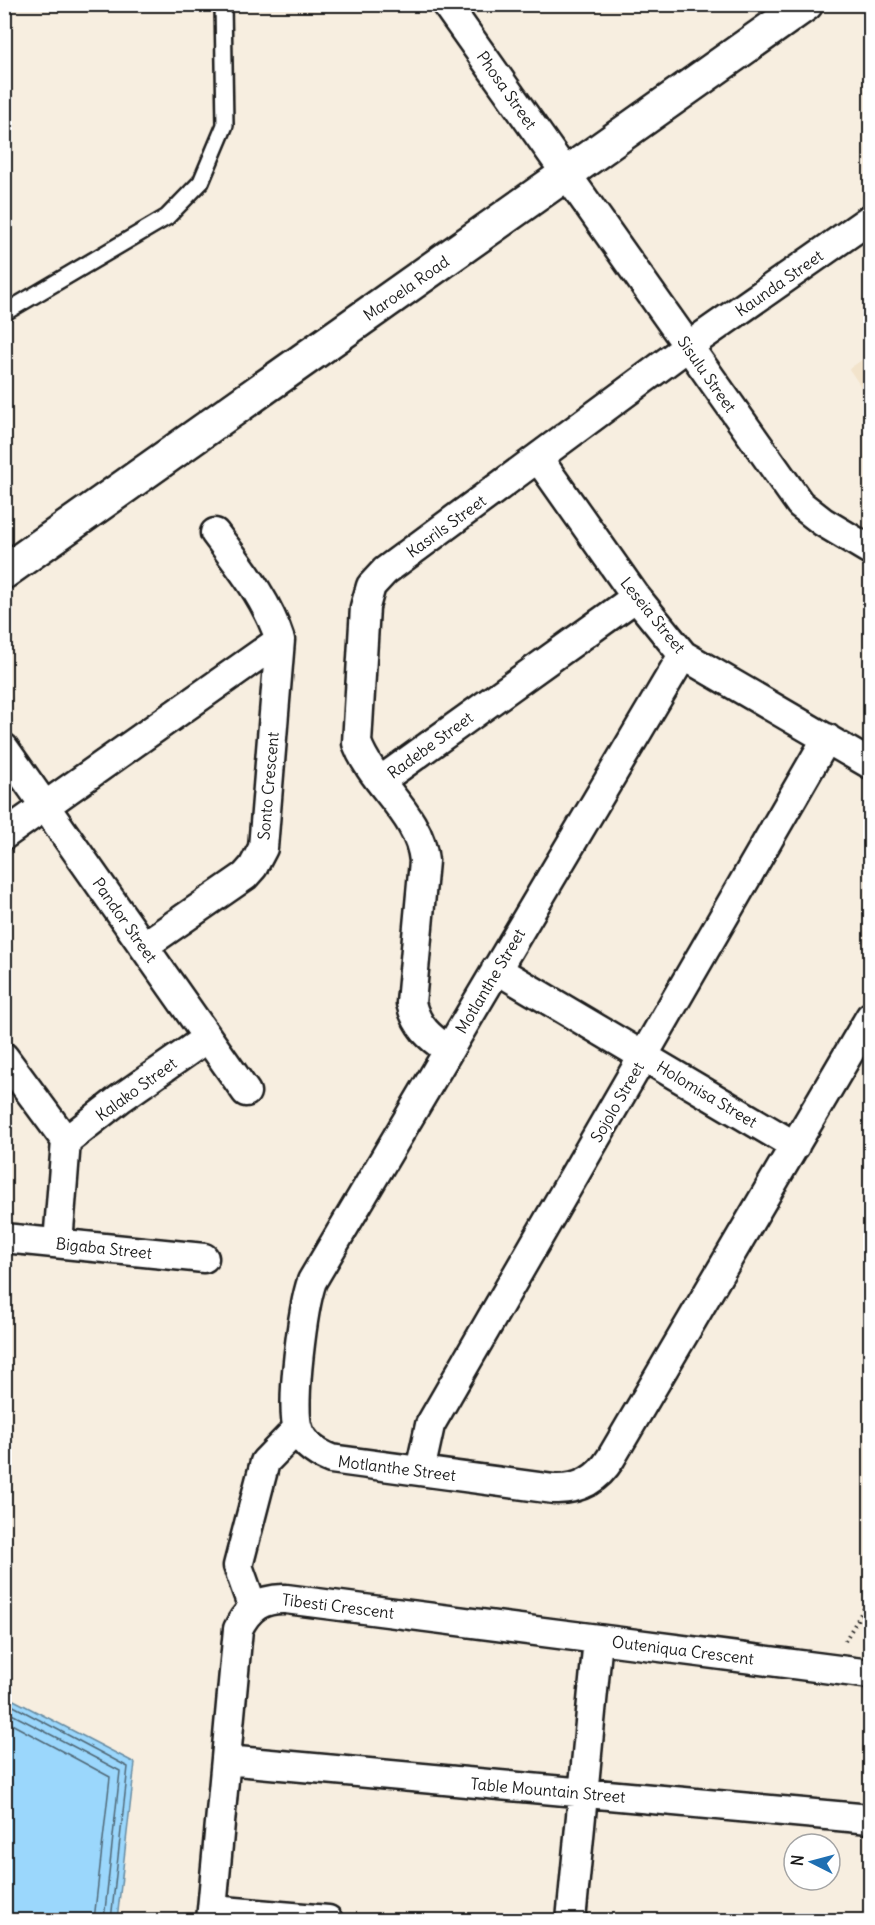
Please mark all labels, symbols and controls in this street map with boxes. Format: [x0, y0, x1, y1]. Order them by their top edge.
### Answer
street label: Phosa Street [473, 47, 542, 133]
street label: Kaunda Street [731, 245, 827, 321]
street label: Maroela Road [359, 251, 453, 325]
street label: Sisulu Street [673, 332, 741, 416]
street label: Kasrils Street [402, 490, 490, 562]
street label: Leseia Street [616, 573, 690, 658]
street label: Radebe Street [383, 707, 477, 783]
street label: Sonto Crescent [253, 730, 283, 841]
street label: Pandor Street [88, 874, 162, 967]
street label: Motlanthe Street [451, 924, 529, 1037]
street label: Kalako Street [92, 1053, 181, 1125]
street label: Holomisa Street [653, 1056, 761, 1132]
street label: Sojolo Street [586, 1058, 648, 1146]
street label: Bigaba Street [55, 1233, 154, 1263]
street label: Motlanthe Street [337, 1451, 458, 1485]
street label: Tibesti Crescent [281, 1589, 396, 1623]
street label: Outeniqua Crescent [611, 1631, 756, 1669]
street label: Table Mountain Street [470, 1773, 627, 1807]
north arrow [782, 1832, 842, 1892]
text: N [787, 1854, 808, 1867]

